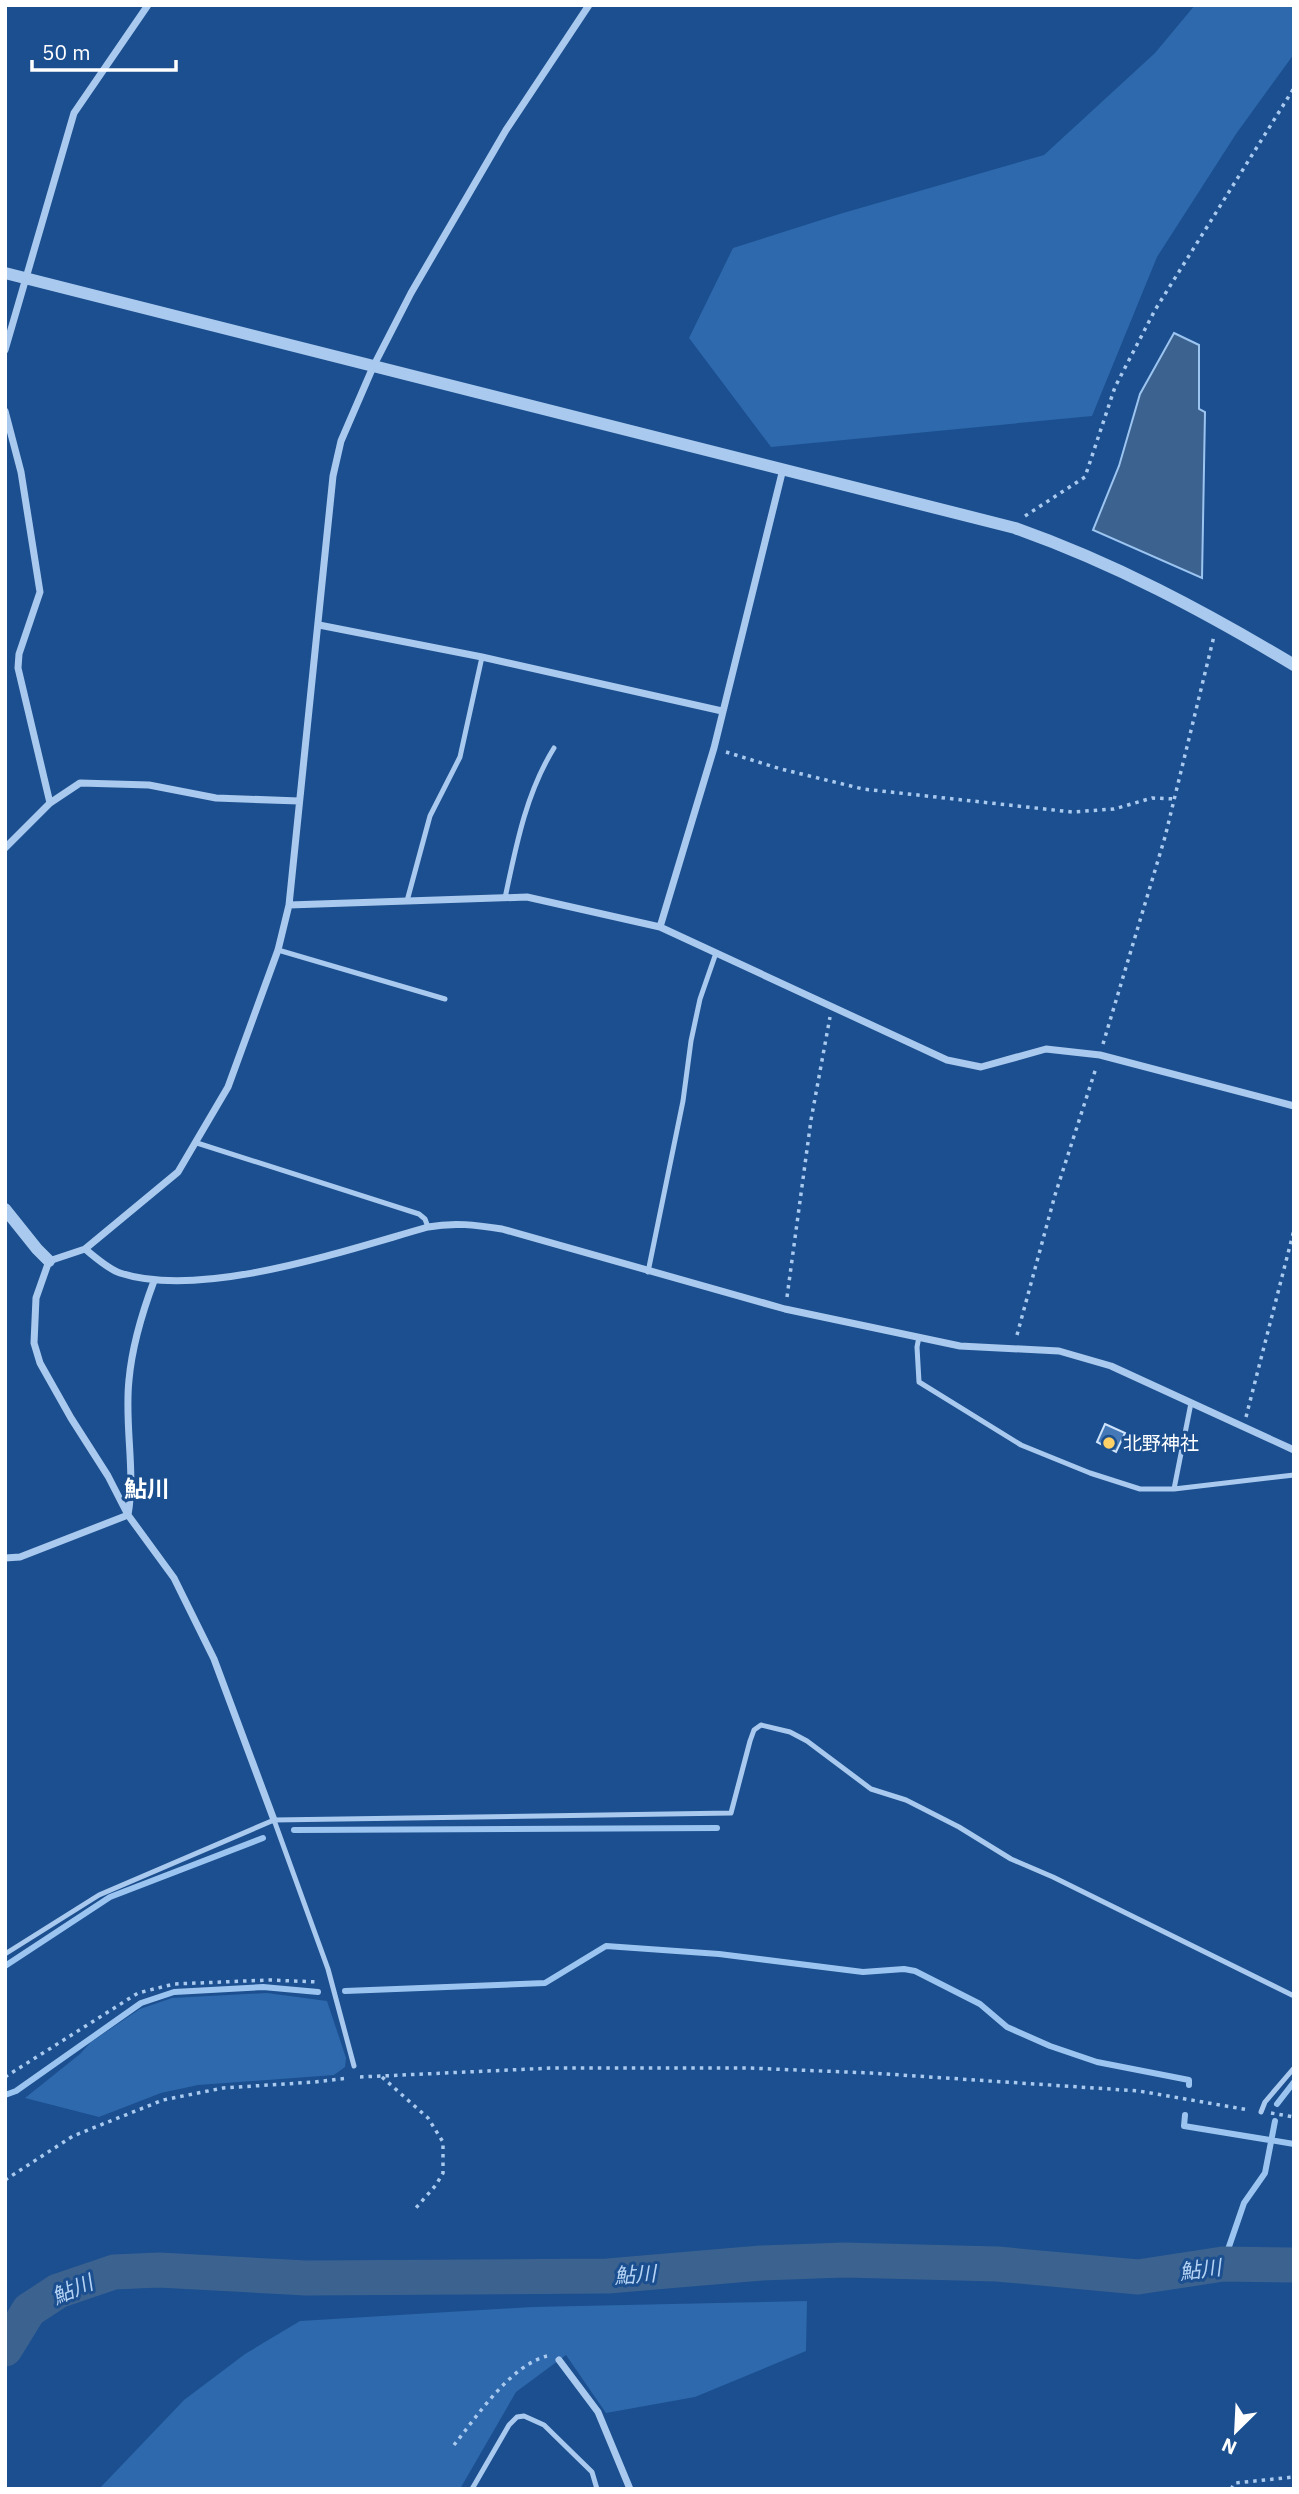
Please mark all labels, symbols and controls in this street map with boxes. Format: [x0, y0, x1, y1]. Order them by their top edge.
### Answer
scale bar [32, 28, 175, 72]
text: 50 m [42, 38, 91, 66]
place label: 北野神社 [1123, 1431, 1199, 1455]
marker: 北野神社 [1101, 1435, 1117, 1451]
district label: 鮎川 [124, 1473, 170, 1503]
water label: 鮎川 [1177, 2252, 1225, 2285]
water label: 鮎川 [613, 2258, 659, 2289]
water label: 鮎川 [47, 2267, 99, 2310]
north arrow [1201, 2396, 1271, 2466]
text: N [1218, 2433, 1240, 2460]

